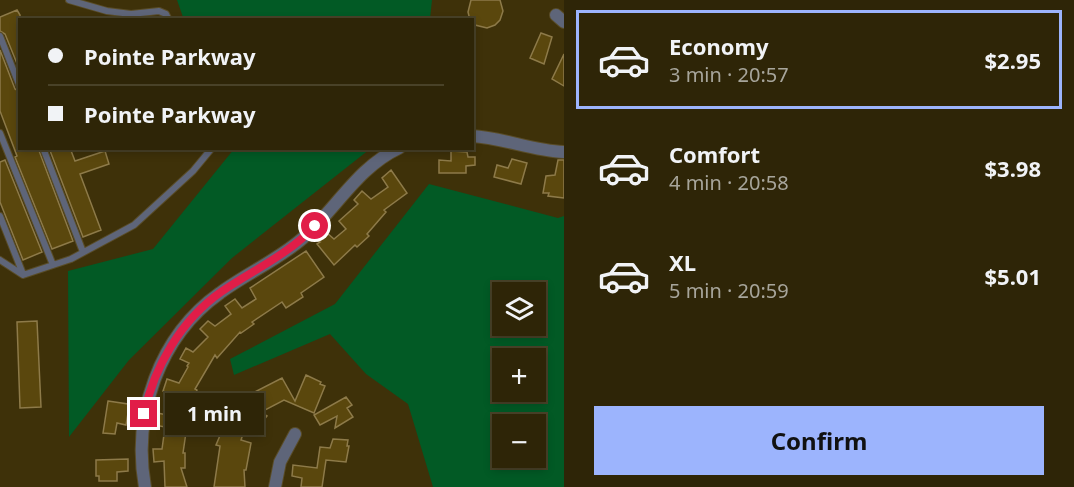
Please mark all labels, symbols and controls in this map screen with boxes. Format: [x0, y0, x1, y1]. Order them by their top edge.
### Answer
text: Economy [669, 31, 768, 61]
icon: car [597, 33, 651, 87]
text: Pointe Parkway [84, 41, 256, 71]
text: $2.95 [984, 45, 1041, 75]
text: 3 min · 20:57 [669, 61, 789, 88]
text: Pointe Parkway [84, 99, 256, 129]
text: Comfort [669, 139, 760, 169]
icon: car [597, 141, 651, 195]
text: $3.98 [984, 153, 1041, 183]
text: 4 min · 20:58 [669, 169, 789, 196]
route start [301, 212, 328, 239]
text: XL [669, 247, 696, 277]
icon: car [597, 249, 651, 303]
text: $5.01 [984, 261, 1041, 291]
text: 5 min · 20:59 [669, 277, 789, 304]
map controls [492, 282, 546, 468]
button: layers [492, 282, 546, 336]
button: + [492, 348, 546, 402]
callout: 1 min [165, 393, 264, 435]
route end [130, 400, 157, 427]
text: 1 min [187, 400, 242, 427]
button: Confirm [594, 406, 1044, 475]
button: − [492, 414, 546, 468]

